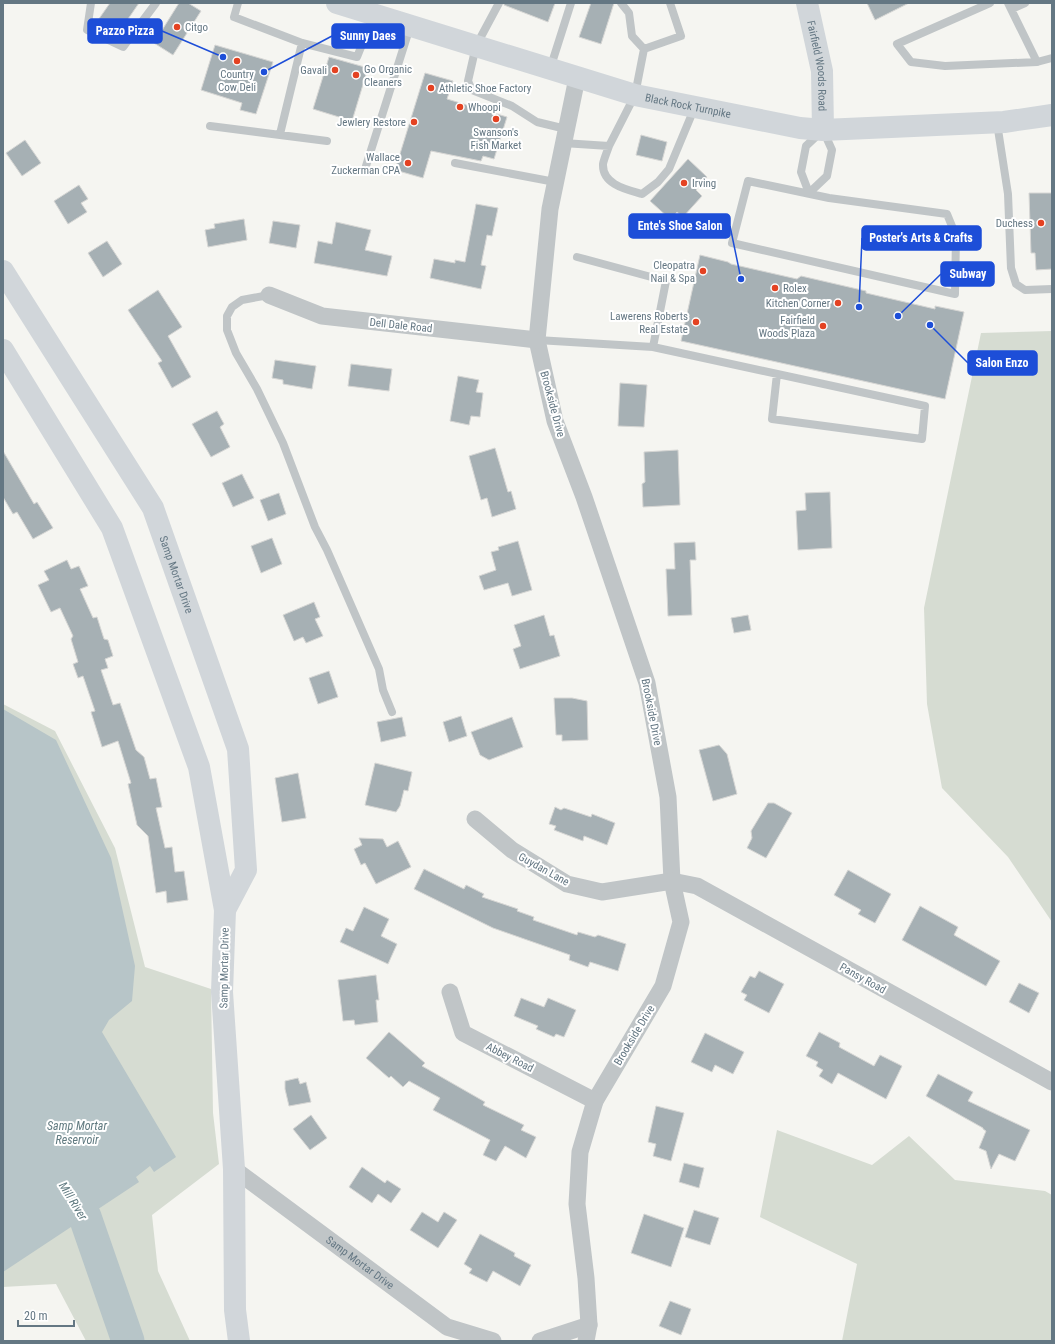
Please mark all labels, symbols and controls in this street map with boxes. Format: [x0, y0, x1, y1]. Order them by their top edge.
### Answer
callout: Pazzo Pizza [88, 19, 162, 43]
street label: Fairfield Woods Road [804, 19, 829, 111]
place label: Citgo [185, 21, 208, 34]
marker: Citgo [172, 22, 182, 32]
text: Pazzo Pizza [96, 24, 154, 38]
callout: Sunny Daes [332, 24, 404, 48]
text: Sunny Daes [340, 29, 397, 43]
marker: Country Cow Deli [232, 56, 242, 66]
place label: Go Organic Cleaners [364, 63, 412, 89]
place label: Gavali [300, 64, 327, 77]
marker: Gavali [330, 65, 340, 75]
place label: Country Cow Deli [218, 68, 256, 94]
marker: Go Organic Cleaners [351, 70, 361, 80]
place label: Athletic Shoe Factory [439, 82, 532, 95]
marker: Athletic Shoe Factory [426, 83, 436, 93]
street label: Black Rock Turnpike [644, 91, 732, 121]
place label: Whoopi [468, 101, 501, 114]
marker: Whoopi [455, 102, 465, 112]
marker: Swanson's Fish Market [491, 114, 501, 124]
place label: Jewlery Restore [337, 116, 406, 129]
marker: Jewlery Restore [409, 117, 419, 127]
place label: Swanson's Fish Market [471, 126, 521, 152]
place label: Wallace Zuckerman CPA [331, 151, 401, 177]
marker: Wallace Zuckerman CPA [403, 158, 413, 168]
place label: Irving [692, 177, 716, 190]
marker: Irving [679, 178, 689, 188]
callout: Ente's Shoe Salon [629, 214, 730, 238]
place label: Duchess [996, 217, 1033, 230]
marker: Duchess [1036, 218, 1046, 228]
text: Ente's Shoe Salon [638, 219, 722, 233]
callout: Poster's Arts & Crafts [862, 226, 981, 250]
text: Poster's Arts & Crafts [869, 231, 973, 245]
place label: Cleopatra Nail & Spa [650, 259, 695, 285]
callout: Subway [941, 262, 994, 286]
marker: Cleopatra Nail & Spa [698, 266, 708, 276]
text: Subway [950, 267, 987, 281]
place label: Rolex [783, 282, 807, 295]
marker: Rolex [770, 283, 780, 293]
place label: Kitchen Corner [766, 297, 831, 310]
marker: Kitchen Corner [833, 298, 843, 308]
place label: Lawerens Roberts Real Estate [610, 310, 688, 336]
place label: Fairfield Woods Plaza [759, 314, 815, 340]
street label: Dell Dale Road [369, 316, 433, 335]
marker: Lawerens Roberts Real Estate [691, 317, 701, 327]
marker: Fairfield Woods Plaza [818, 321, 828, 331]
callout: Salon Enzo [968, 351, 1037, 375]
text: Salon Enzo [976, 356, 1028, 370]
street label: Brookside Drive [537, 370, 568, 439]
street label: Samp Mortar Drive [156, 534, 196, 615]
street label: Brookside Drive [639, 678, 664, 747]
street label: Guydan Lane [516, 850, 571, 889]
street label: Samp Mortar Drive [217, 927, 232, 1009]
street label: Pansy Road [837, 960, 888, 996]
street label: Brookside Drive [611, 1003, 657, 1068]
street label: Abbey Road [484, 1040, 536, 1075]
water label: Samp Mortar Reservoir [47, 1119, 107, 1147]
water label: Mill River [56, 1179, 90, 1223]
street label: Samp Mortar Drive [323, 1234, 396, 1292]
scale bar [18, 1302, 74, 1328]
text: 20 m [24, 1309, 48, 1323]

